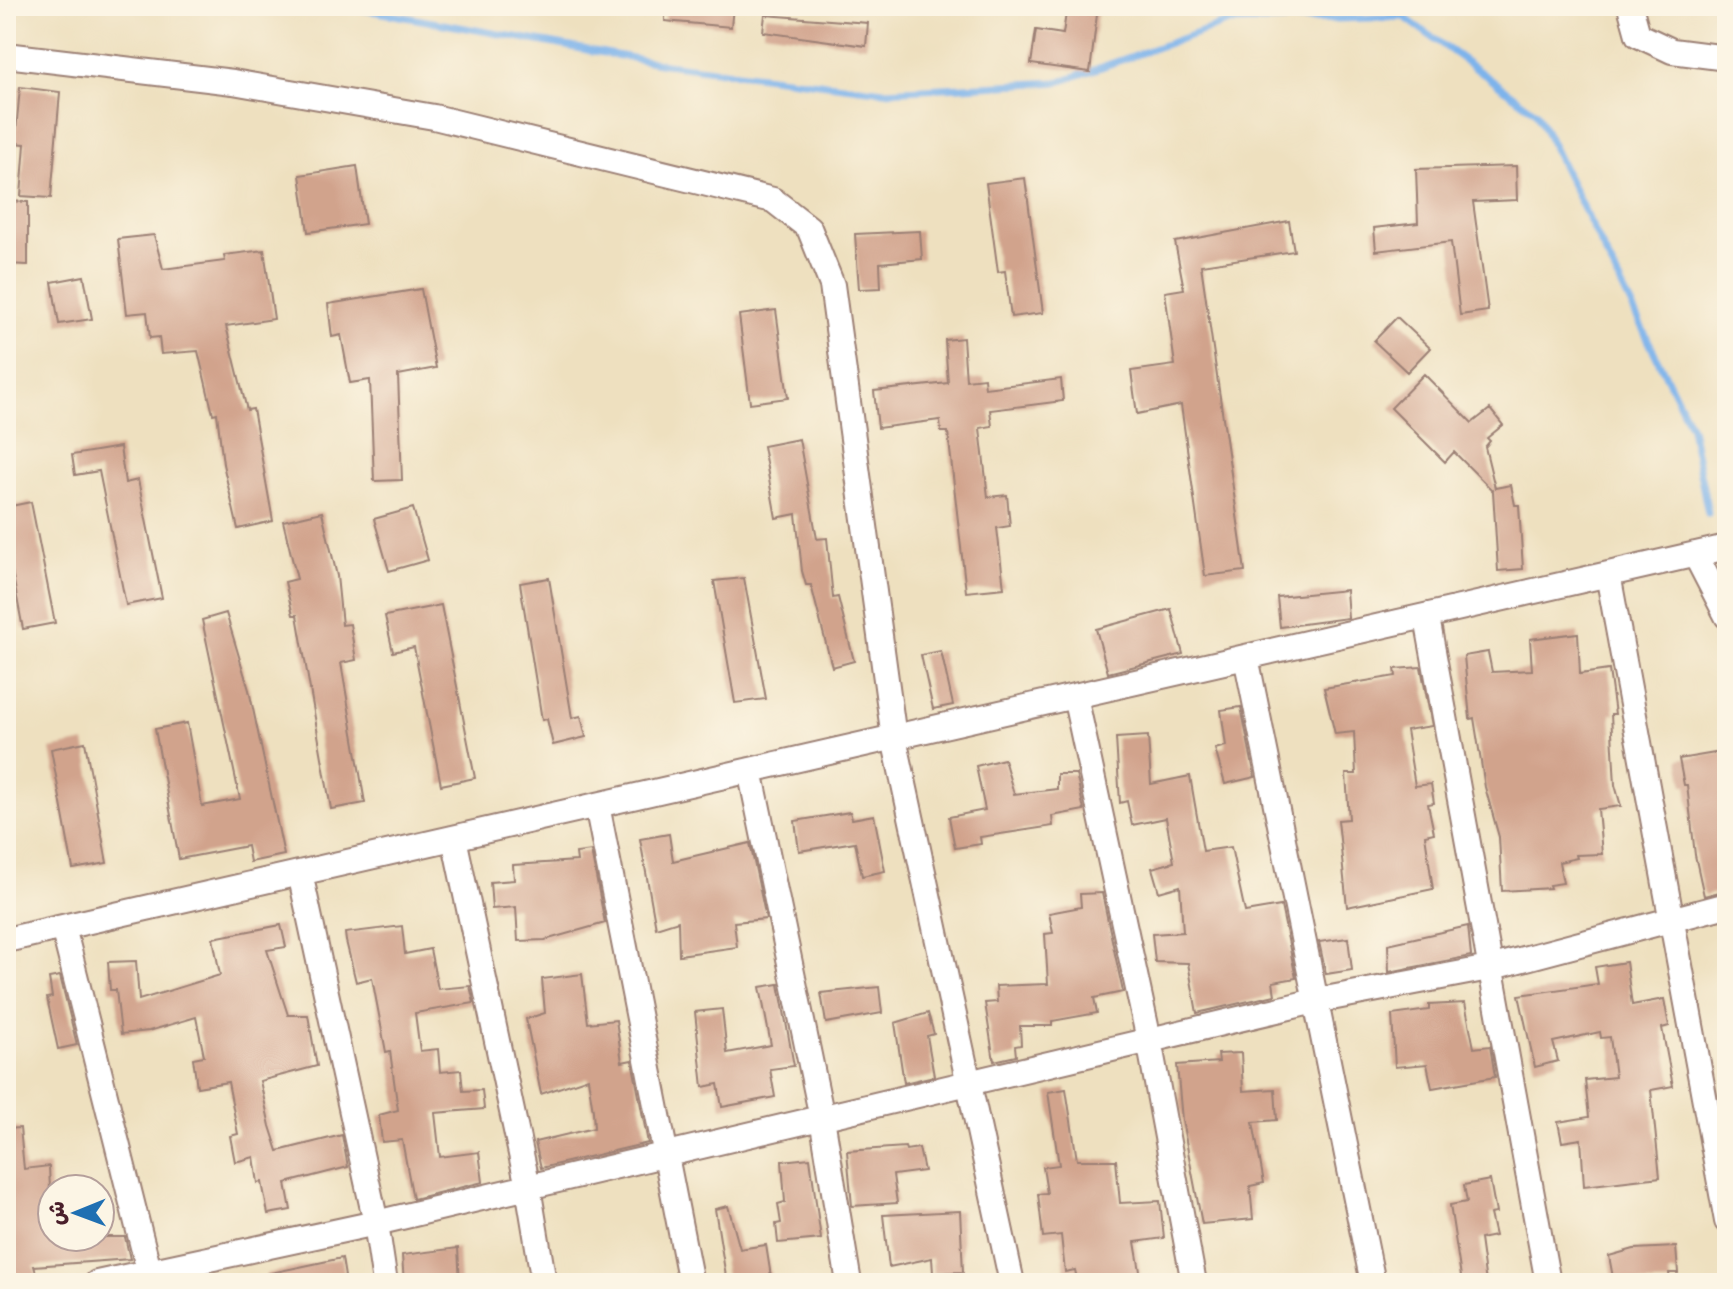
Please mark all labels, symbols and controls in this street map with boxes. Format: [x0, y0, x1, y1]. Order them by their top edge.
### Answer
north arrow [36, 1173, 116, 1253]
text: ش [43, 1201, 70, 1226]

